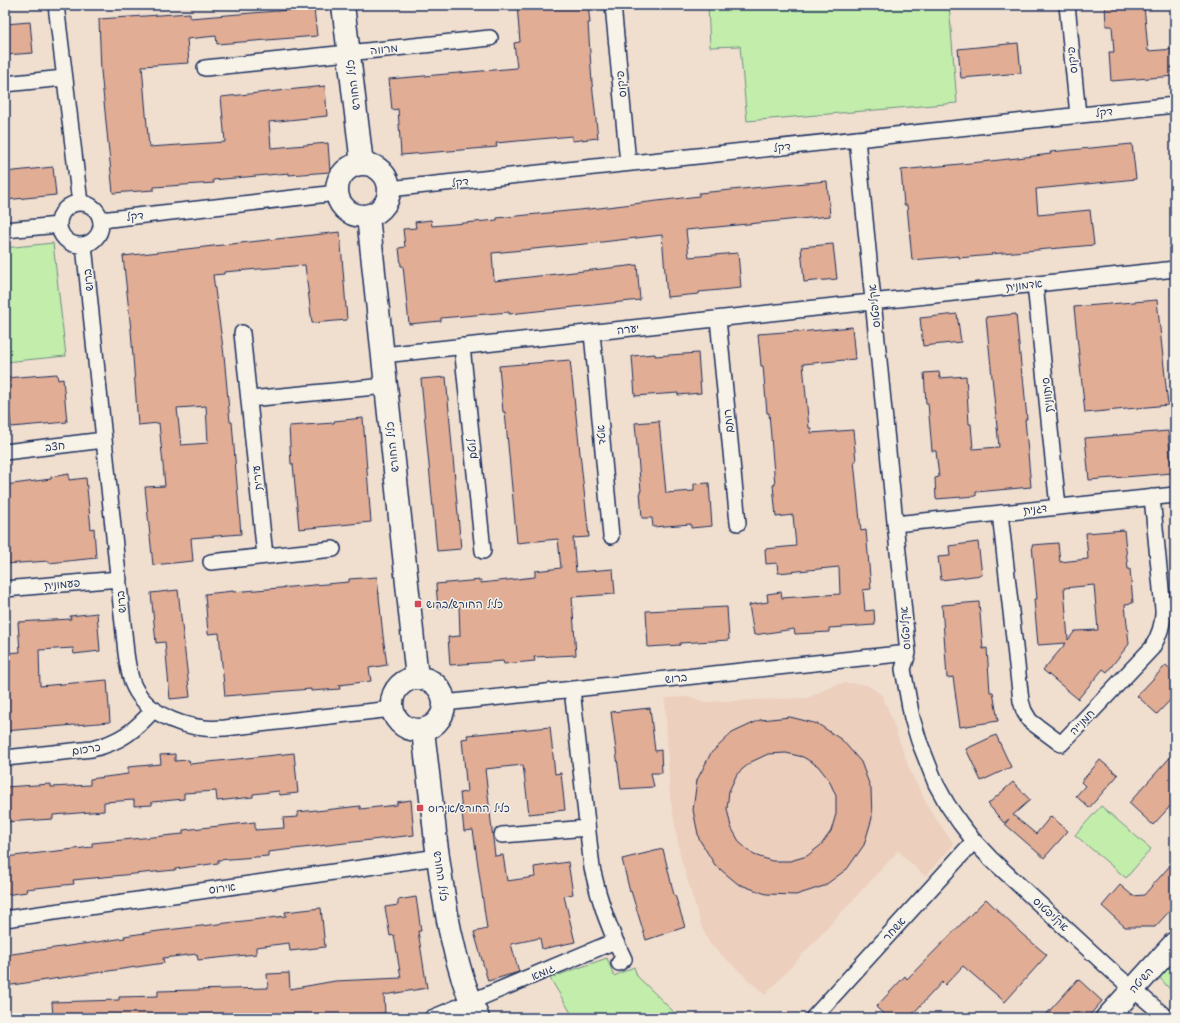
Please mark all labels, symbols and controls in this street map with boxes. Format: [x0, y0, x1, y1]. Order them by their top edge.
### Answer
street label: מרווה [369, 40, 399, 60]
street label: פיקוס [1063, 45, 1083, 74]
street label: כליל החורש [342, 59, 366, 111]
street label: פיקוס [612, 69, 632, 98]
street label: דקל [1094, 103, 1114, 123]
street label: דקל [772, 138, 792, 158]
street label: דקל [450, 173, 470, 193]
street label: דקל [125, 207, 145, 227]
street label: ברוש [79, 268, 99, 292]
street label: אדמונית [1005, 275, 1044, 297]
street label: אקליפטוס [864, 283, 886, 328]
street label: יערה [616, 320, 640, 340]
street label: סיתוונית [1037, 376, 1059, 413]
street label: רותם [719, 408, 739, 434]
street label: כליל החורש [381, 421, 405, 473]
street label: אטד [592, 424, 612, 446]
street label: חצב [44, 437, 66, 457]
street label: לוטם [463, 437, 483, 460]
street label: עירית [248, 464, 268, 492]
street label: דגנית [1022, 500, 1048, 520]
street label: פעמונית [43, 574, 81, 596]
street label: ברוש [112, 590, 132, 614]
place label: כליל החורש/ברוש [426, 596, 503, 614]
marker: כליל החורש/ברוש [413, 599, 423, 609]
street label: אקליפטוס [896, 606, 916, 650]
street label: ברוש [664, 669, 688, 689]
street label: חמנייה [1066, 705, 1100, 740]
street label: כרכום [70, 739, 102, 761]
place label: כליל החורש/אירוס [428, 800, 510, 818]
marker: כליל החורש/אירוס [415, 803, 425, 813]
street label: כליל החורש [428, 850, 452, 903]
street label: אירוס [207, 878, 237, 900]
street label: אקליפטוס [1028, 893, 1072, 936]
street label: אשחר [879, 913, 911, 946]
street label: גומא [529, 960, 558, 986]
street label: השיטה [1125, 964, 1158, 998]

